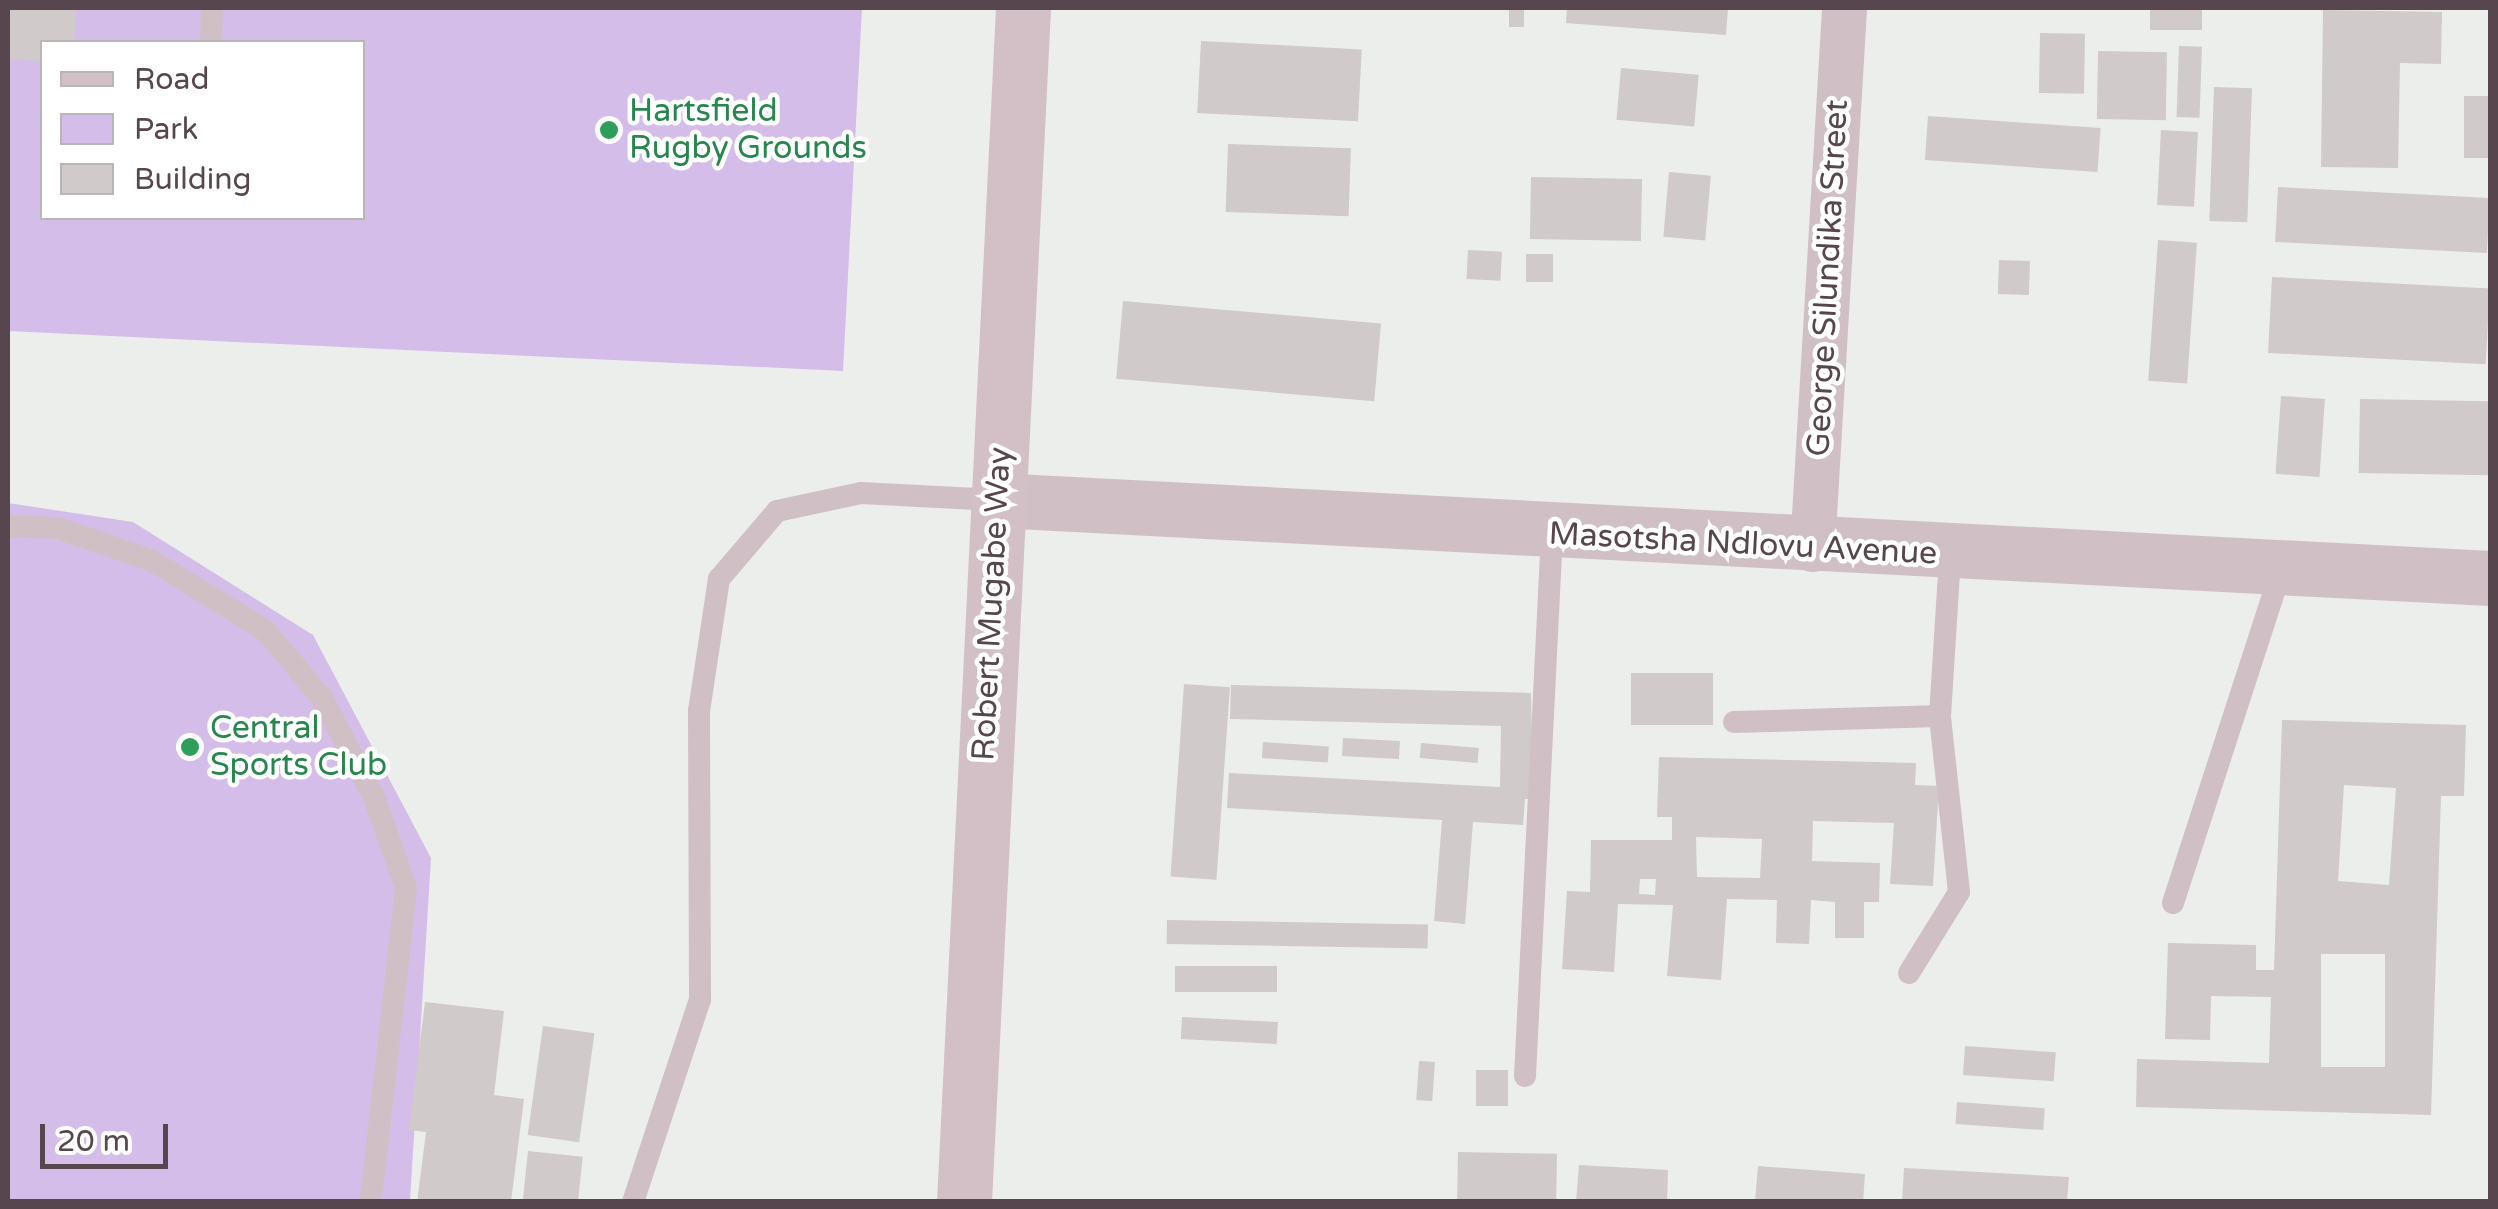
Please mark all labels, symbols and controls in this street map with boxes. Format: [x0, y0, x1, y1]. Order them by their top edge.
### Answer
legend [40, 40, 365, 220]
text: Road [134, 61, 209, 98]
place label: Hartsfield Rugby Grounds [629, 93, 867, 168]
street label: George Silundika Street [1799, 98, 1857, 458]
text: Park [134, 111, 198, 148]
marker: Hartsfield Rugby Grounds [598, 119, 620, 141]
text: Building [134, 161, 251, 198]
street label: Robert Mugabe Way [965, 446, 1019, 762]
street label: Masotsha Ndlovu Avenue [1548, 515, 1938, 573]
place label: Central Sports Club [210, 710, 387, 785]
marker: Central Sports Club [179, 736, 201, 758]
scale bar [45, 1104, 172, 1166]
text: 20 m [57, 1123, 130, 1160]

